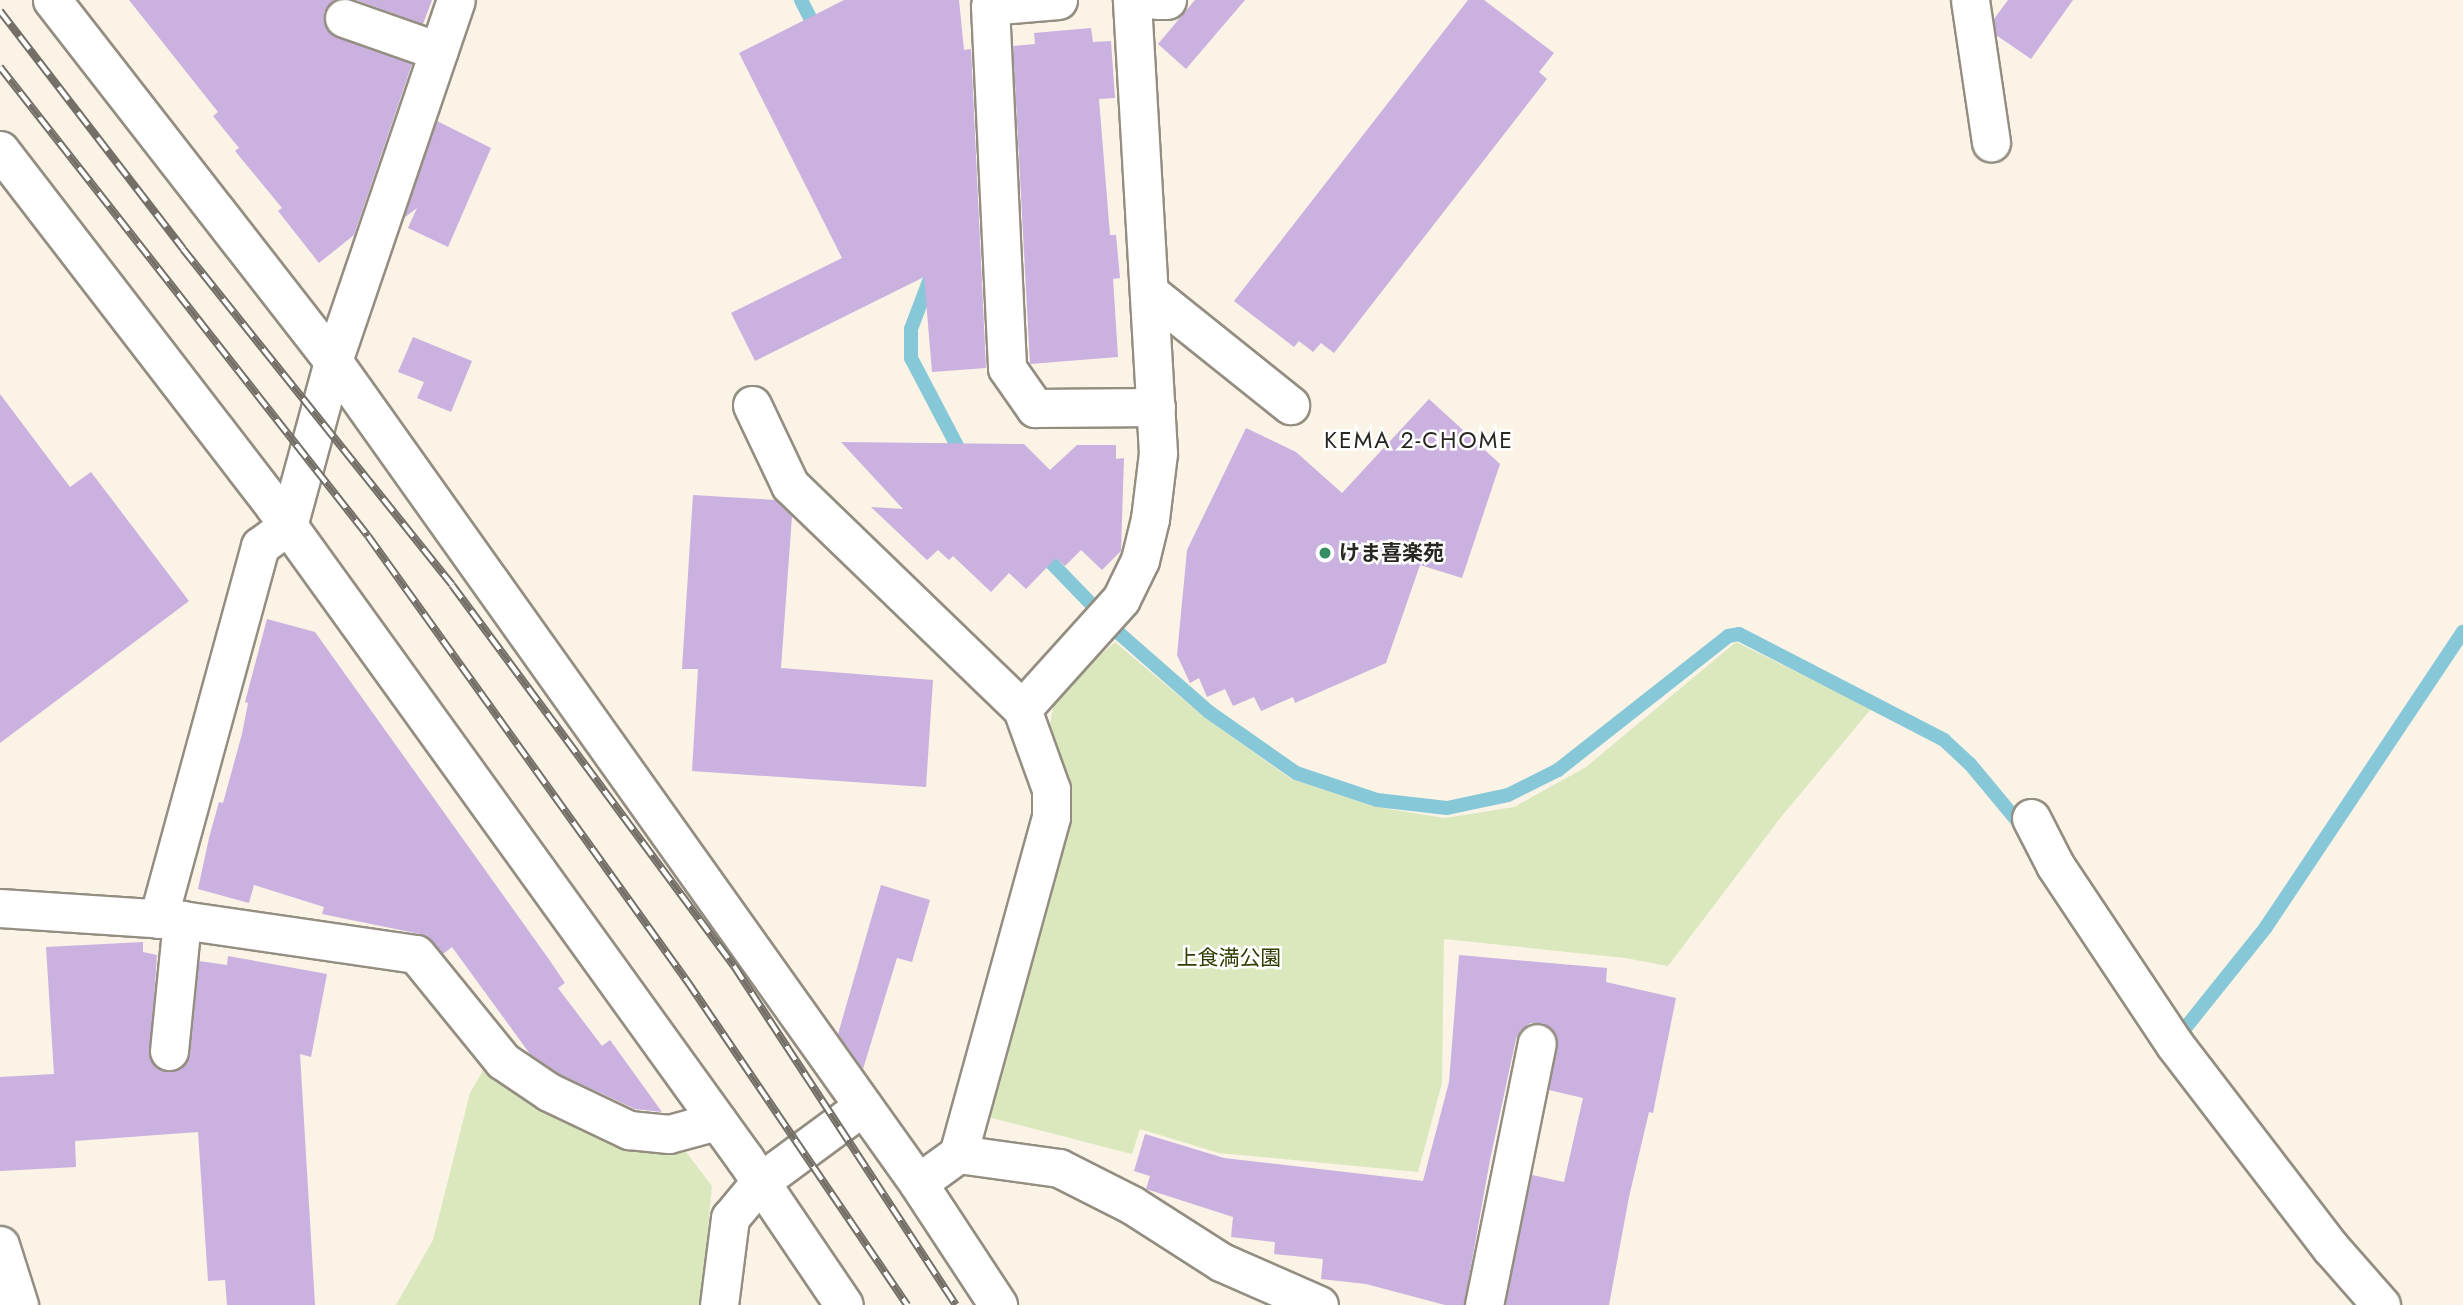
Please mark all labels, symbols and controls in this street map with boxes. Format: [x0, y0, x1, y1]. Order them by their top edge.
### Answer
district label: KEMA 2-CHOME [1326, 426, 1512, 454]
place label: けま喜楽苑 [1339, 540, 1444, 566]
marker: けま喜楽苑 [1317, 545, 1333, 561]
park label: 上食満公園 [1177, 945, 1281, 971]

